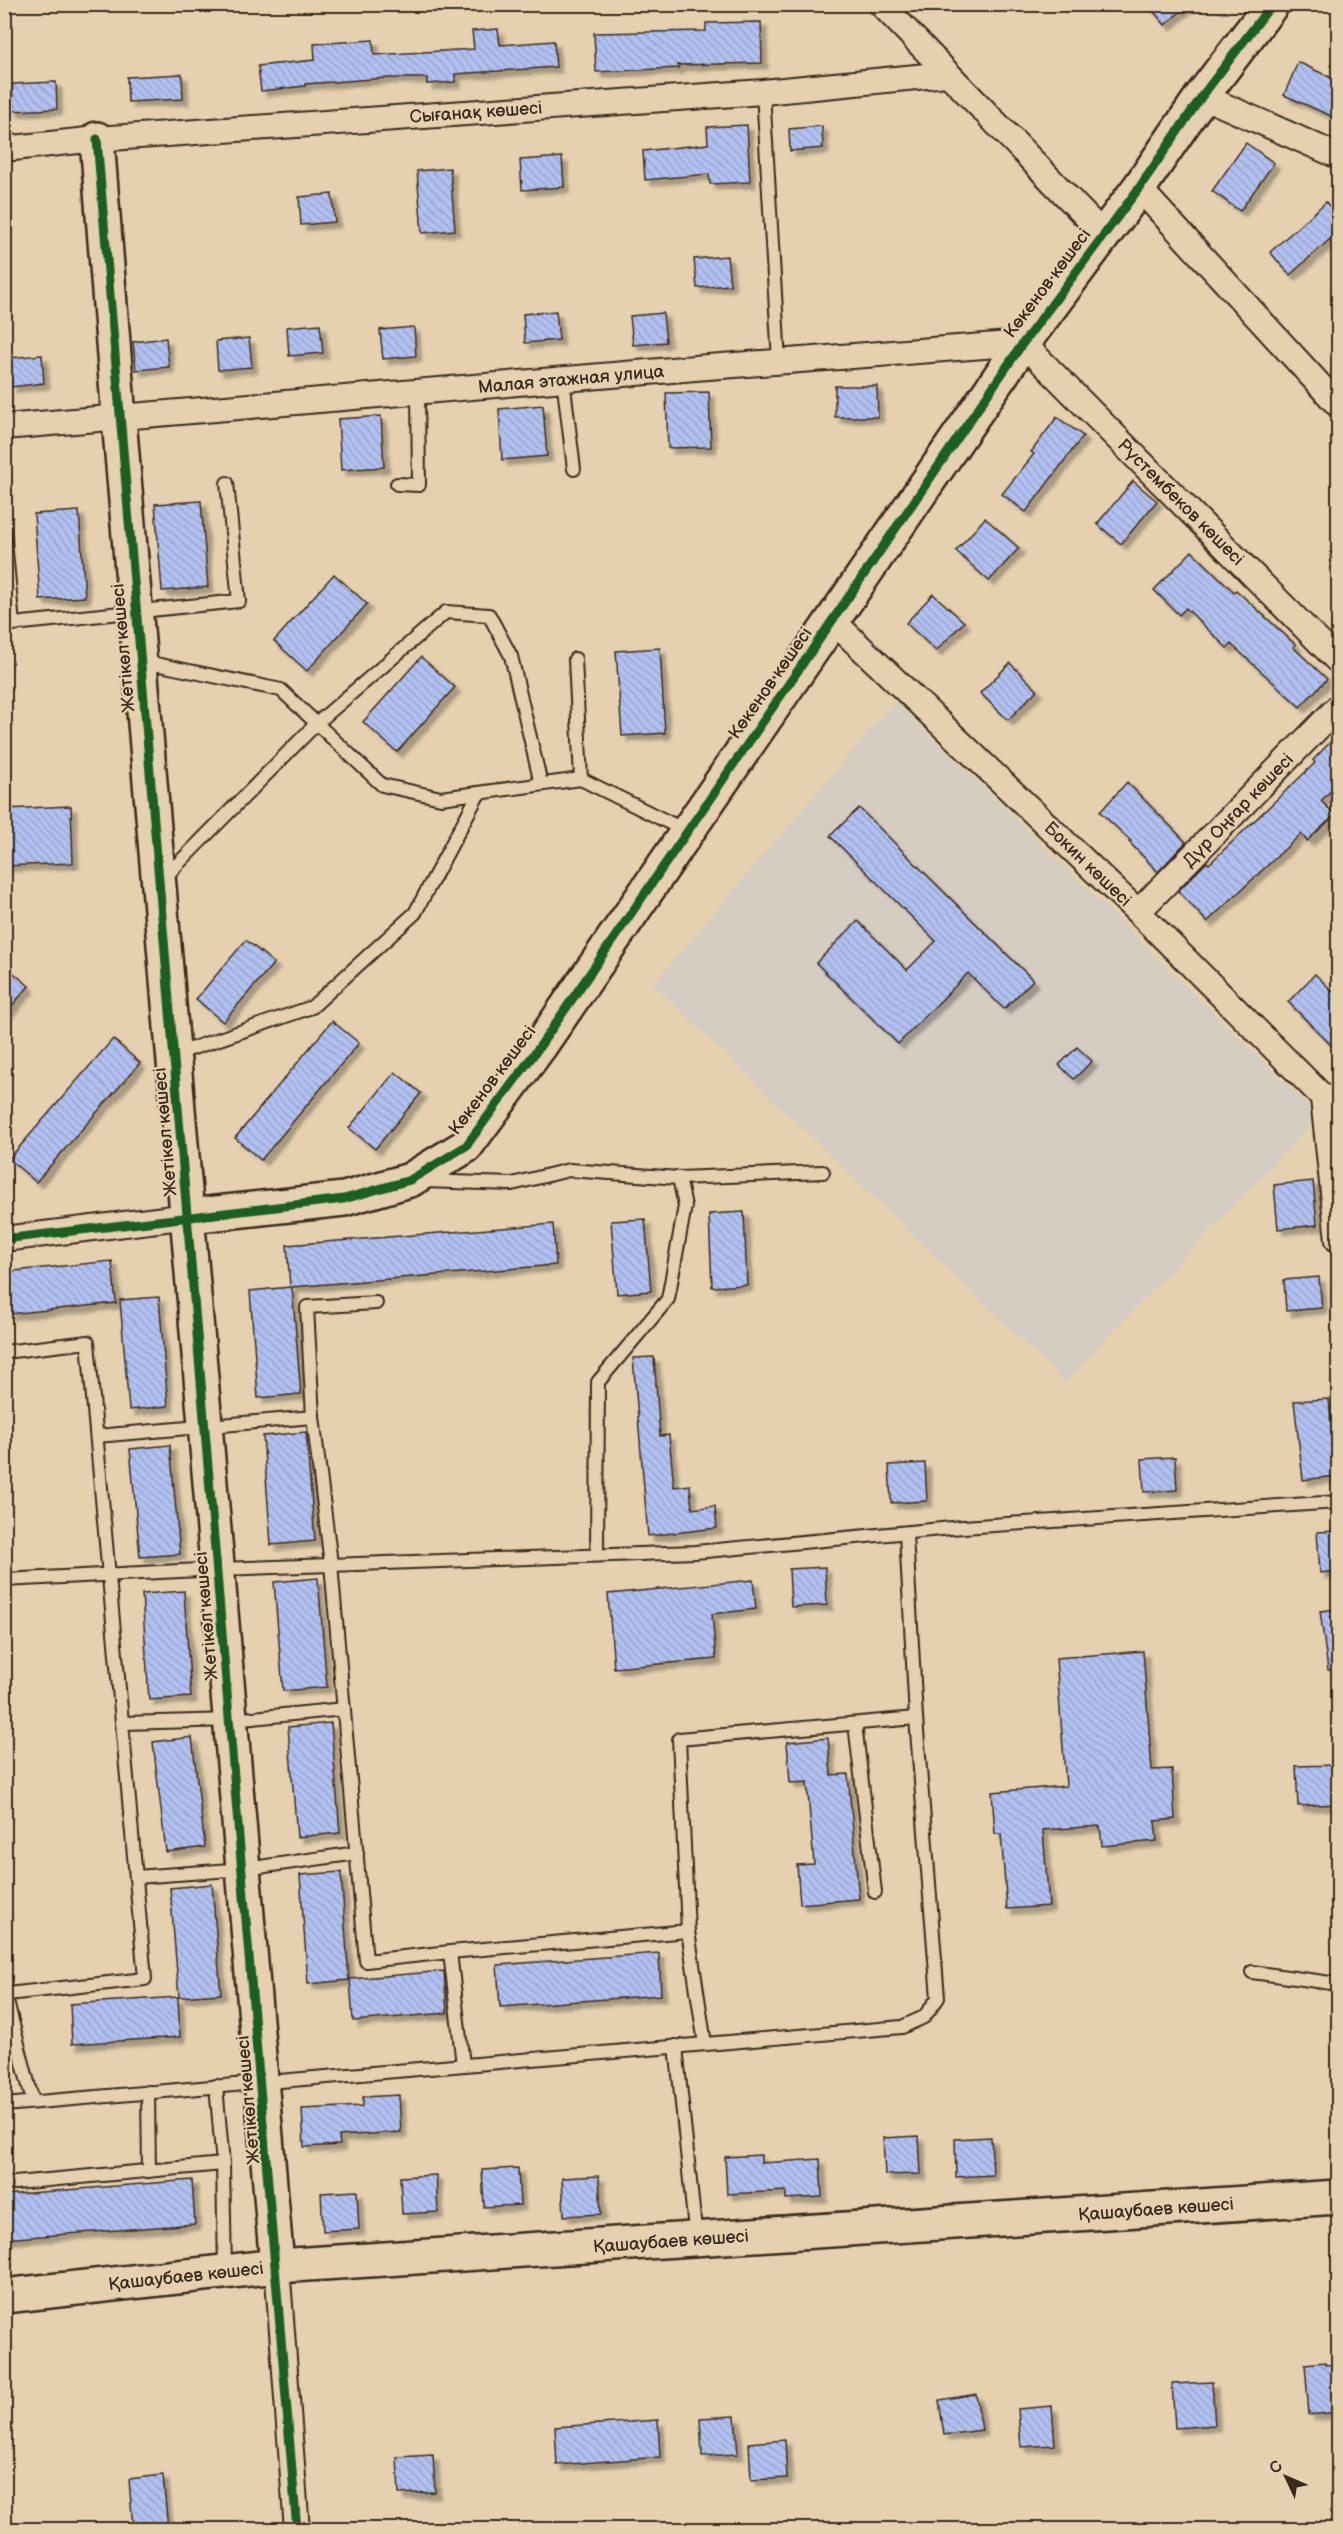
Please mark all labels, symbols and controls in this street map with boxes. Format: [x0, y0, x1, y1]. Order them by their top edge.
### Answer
street label: Сығанақ көшесі [409, 97, 543, 128]
street label: Көкенов көшесі [999, 224, 1095, 342]
street label: Малая этажная улица [477, 361, 665, 398]
street label: Рүстембеков көшесі [1113, 435, 1248, 570]
street label: Жетікөл көшесі [107, 583, 140, 713]
street label: Көкенов көшесі [724, 623, 817, 743]
street label: Дүр Оңғар көшесі [1179, 749, 1298, 872]
street label: Бокин көшесі [1040, 818, 1136, 911]
street label: Көкенов көшесі [444, 1021, 540, 1139]
street label: Жетікөл көшесі [149, 1067, 182, 1197]
street label: Жетікөл көшесі [190, 1551, 223, 1681]
street label: Жетікөл көшесі [232, 2035, 265, 2165]
street label: Қашаубаев көшесі [1077, 2194, 1235, 2225]
street label: Қашаубаев көшесі [592, 2226, 750, 2257]
street label: Қашаубаев көшесі [107, 2258, 265, 2295]
north arrow [1256, 2447, 1316, 2507]
text: С [1266, 2457, 1287, 2478]

